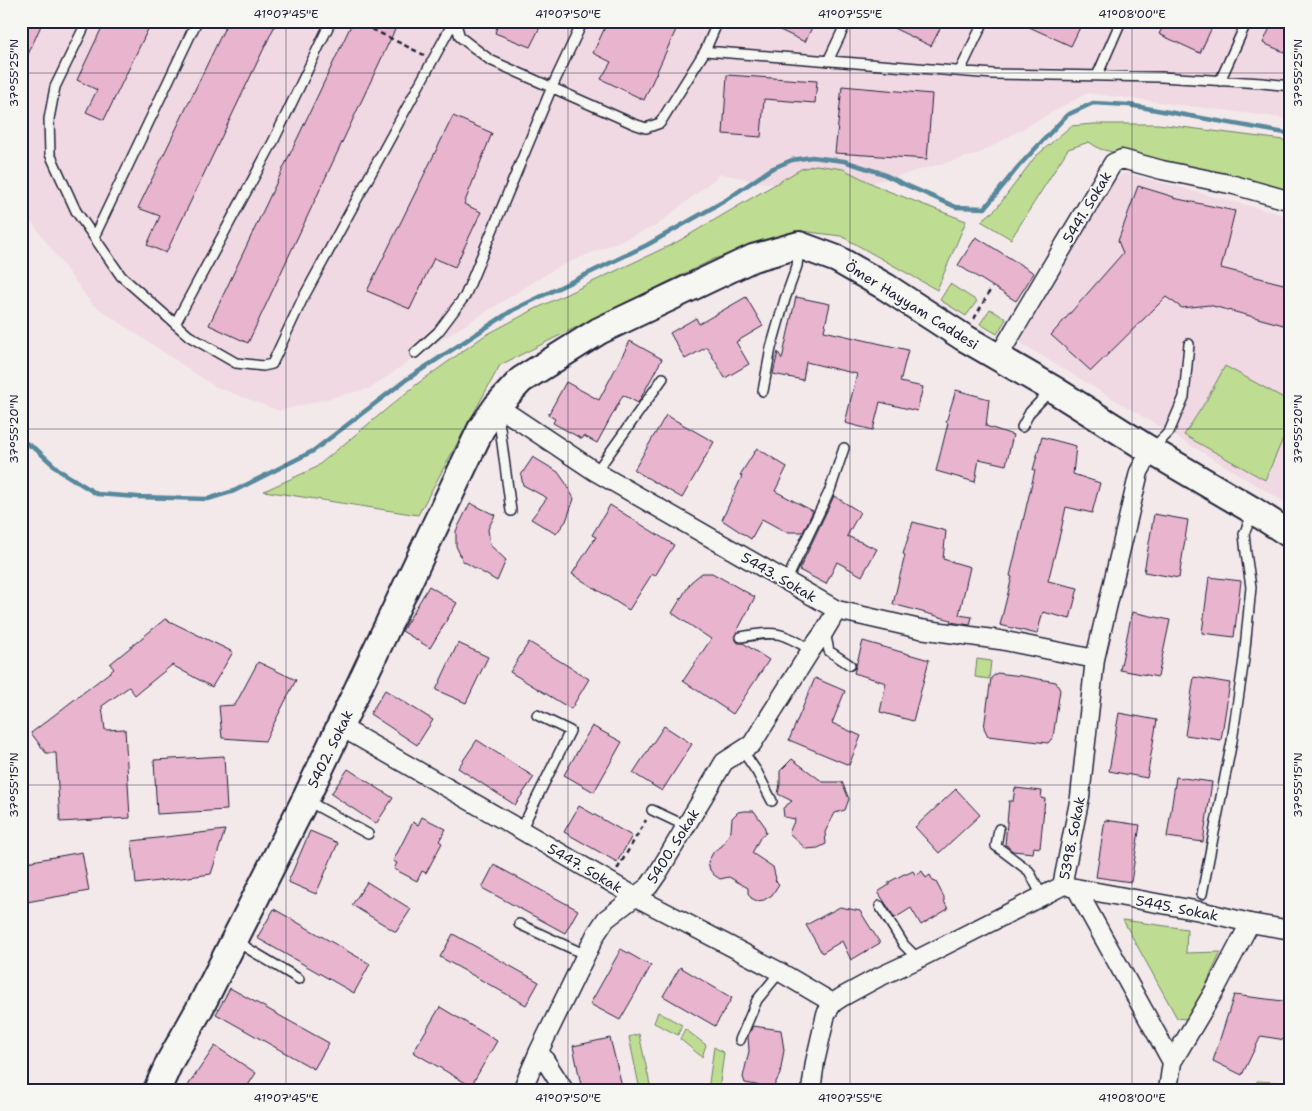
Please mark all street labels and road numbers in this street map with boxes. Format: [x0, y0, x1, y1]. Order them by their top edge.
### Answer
street label: 5441. Sokak [1059, 168, 1115, 246]
street label: Ömer Hayyam Caddesi [842, 257, 982, 353]
street label: 5443. Sokak [738, 548, 820, 606]
street label: 5402. Sokak [303, 707, 357, 791]
street label: 5398. Sokak [1055, 795, 1089, 881]
street label: 5400. Sokak [643, 805, 703, 887]
street label: 5447. Sokak [544, 839, 626, 897]
street label: 5445. Sokak [1134, 891, 1220, 925]

